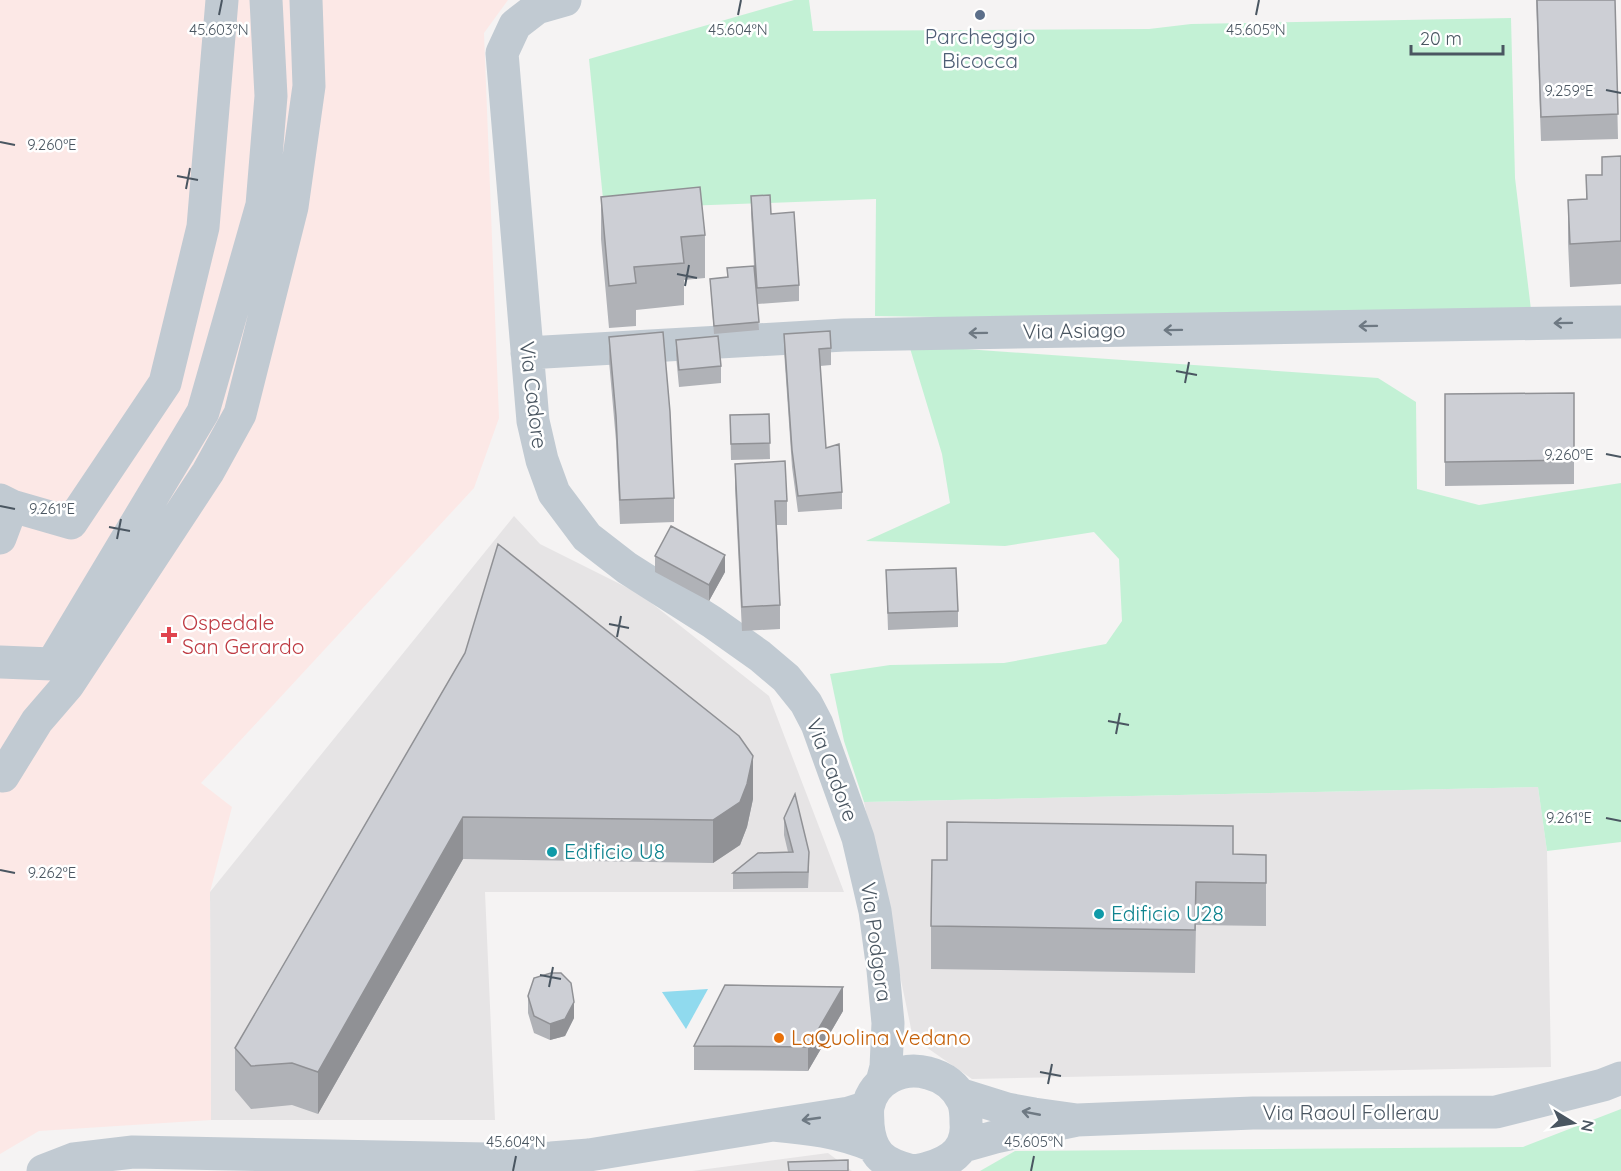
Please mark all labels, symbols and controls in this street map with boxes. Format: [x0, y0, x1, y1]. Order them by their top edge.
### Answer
marker: Parcheggio Bicocca [973, 8, 987, 22]
scale bar [1411, 18, 1502, 56]
text: 45.603°N [189, 20, 249, 39]
text: 45.604°N [708, 20, 768, 39]
text: 45.605°N [1226, 20, 1286, 39]
place label: Parcheggio Bicocca [925, 23, 1035, 73]
text: 20 m [1420, 27, 1462, 50]
text: 9.259°E [1545, 81, 1593, 100]
text: 9.260°E [27, 135, 77, 154]
street label: Via Asiago [1022, 316, 1126, 344]
one-way arrow [1553, 317, 1573, 329]
one-way arrow [1358, 321, 1378, 332]
one-way arrow [1163, 324, 1183, 335]
one-way arrow [968, 327, 988, 339]
street label: Via Cadore [514, 340, 553, 450]
text: 9.260°E [1544, 445, 1594, 464]
text: 9.261°E [29, 499, 75, 518]
place label: Ospedale San Gerardo [182, 609, 304, 659]
marker: Ospedale San Gerardo [160, 626, 178, 644]
street label: Via Cadore [801, 714, 864, 825]
text: 9.261°E [1546, 808, 1592, 827]
place label: Edificio U8 [564, 838, 665, 864]
marker: Edificio U8 [545, 845, 559, 859]
text: 9.262°E [28, 863, 76, 882]
street label: Via Podgora [856, 880, 898, 1003]
place label: Edificio U28 [1111, 900, 1224, 926]
marker: Edificio U28 [1092, 907, 1106, 921]
place label: LaQuolina Vedano [791, 1024, 971, 1050]
marker: LaQuolina Vedano [772, 1031, 786, 1045]
north arrow [1543, 1093, 1603, 1153]
street label: Via Raoul Follerau [1263, 1099, 1439, 1125]
one-way arrow [1021, 1107, 1041, 1118]
one-way arrow [801, 1114, 821, 1125]
text: N [1577, 1118, 1599, 1134]
text: 45.604°N [486, 1132, 546, 1151]
text: 45.605°N [1004, 1132, 1064, 1151]

